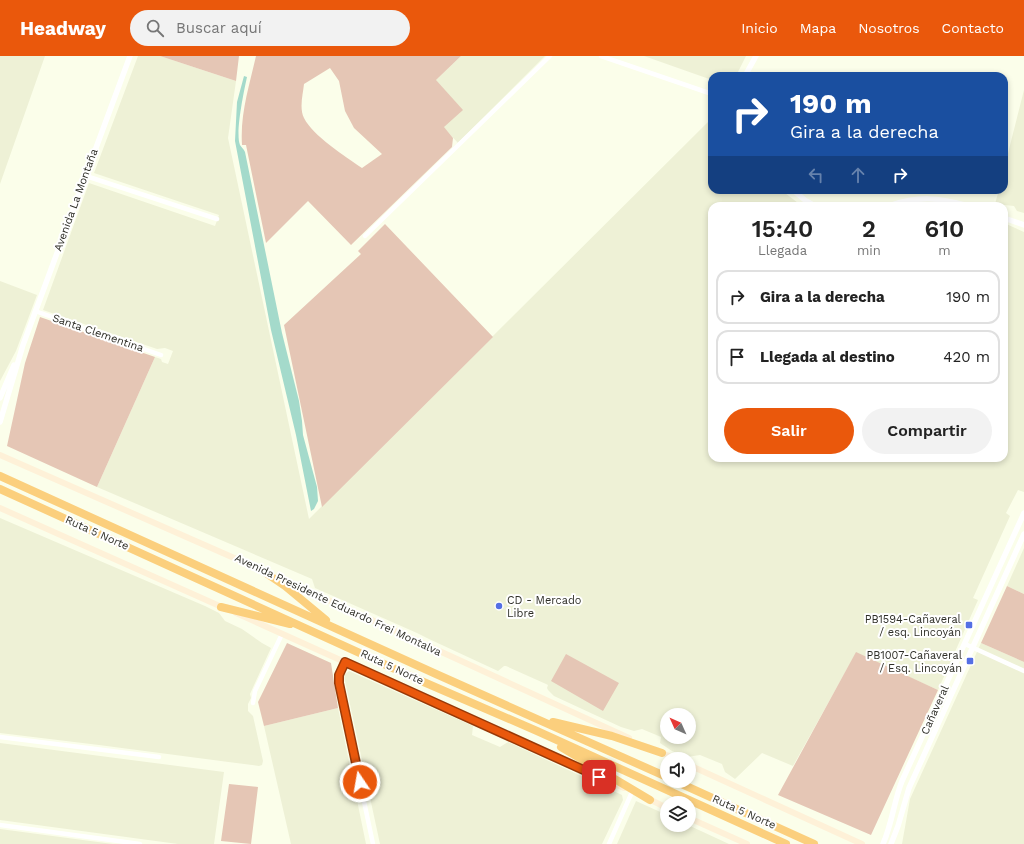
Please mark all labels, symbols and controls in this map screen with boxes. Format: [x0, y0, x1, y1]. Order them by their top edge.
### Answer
search box [130, 10, 410, 46]
text: Headway [20, 17, 106, 40]
icon: search [144, 17, 166, 39]
text: Buscar aquí [176, 19, 262, 37]
text: Inicio [741, 20, 778, 36]
text: Mapa [800, 20, 836, 36]
text: Nosotros [858, 20, 920, 36]
text: Contacto [942, 20, 1004, 36]
text: 190 m [790, 87, 872, 120]
icon: right [724, 88, 776, 140]
text: Gira a la derecha [790, 121, 939, 142]
street label: Avenida La Montaña [51, 147, 101, 253]
icon: left [805, 164, 827, 186]
icon: ahead [847, 164, 869, 186]
icon: right [889, 164, 911, 186]
text: 15:40 [752, 215, 813, 243]
text: 2 [862, 215, 876, 243]
text: 610 [925, 215, 964, 243]
text: Llegada [758, 243, 807, 258]
text: min [857, 243, 881, 258]
text: m [938, 243, 951, 258]
icon: right [726, 286, 748, 308]
text: Gira a la derecha [760, 288, 885, 306]
text: 190 m [946, 288, 990, 306]
street label: Santa Clementina [51, 311, 145, 355]
icon: arrive [726, 346, 748, 368]
text: Llegada al destino [760, 348, 895, 366]
text: 420 m [943, 348, 990, 366]
button: Salir [724, 408, 854, 454]
button: Compartir [862, 408, 992, 454]
street label: Ruta 5 Norte [63, 513, 131, 553]
street label: Avenida Presidente Eduardo Frei Montalva [233, 551, 443, 659]
place label: CD - Mercado Libre [507, 594, 581, 620]
marker: CD - Mercado Libre [494, 601, 504, 611]
place label: PB1594-Cañaveral / esq. Lincoyán [865, 613, 962, 639]
marker: PB1594-Cañaveral / esq. Lincoyán [964, 620, 974, 630]
street label: Ruta 5 Norte [358, 647, 426, 687]
place label: PB1007-Cañaveral / Esq. Lincoyán [867, 649, 963, 675]
marker: PB1007-Cañaveral / Esq. Lincoyán [965, 656, 975, 666]
street label: Cañaveral [918, 683, 952, 737]
north arrow [660, 708, 696, 744]
map controls [660, 708, 696, 832]
button: sound [660, 752, 696, 788]
pin [582, 760, 616, 794]
position arrow [339, 761, 381, 803]
icon: arrive [588, 766, 610, 788]
street label: Ruta 5 Norte [710, 792, 778, 832]
button: layers [660, 796, 696, 832]

